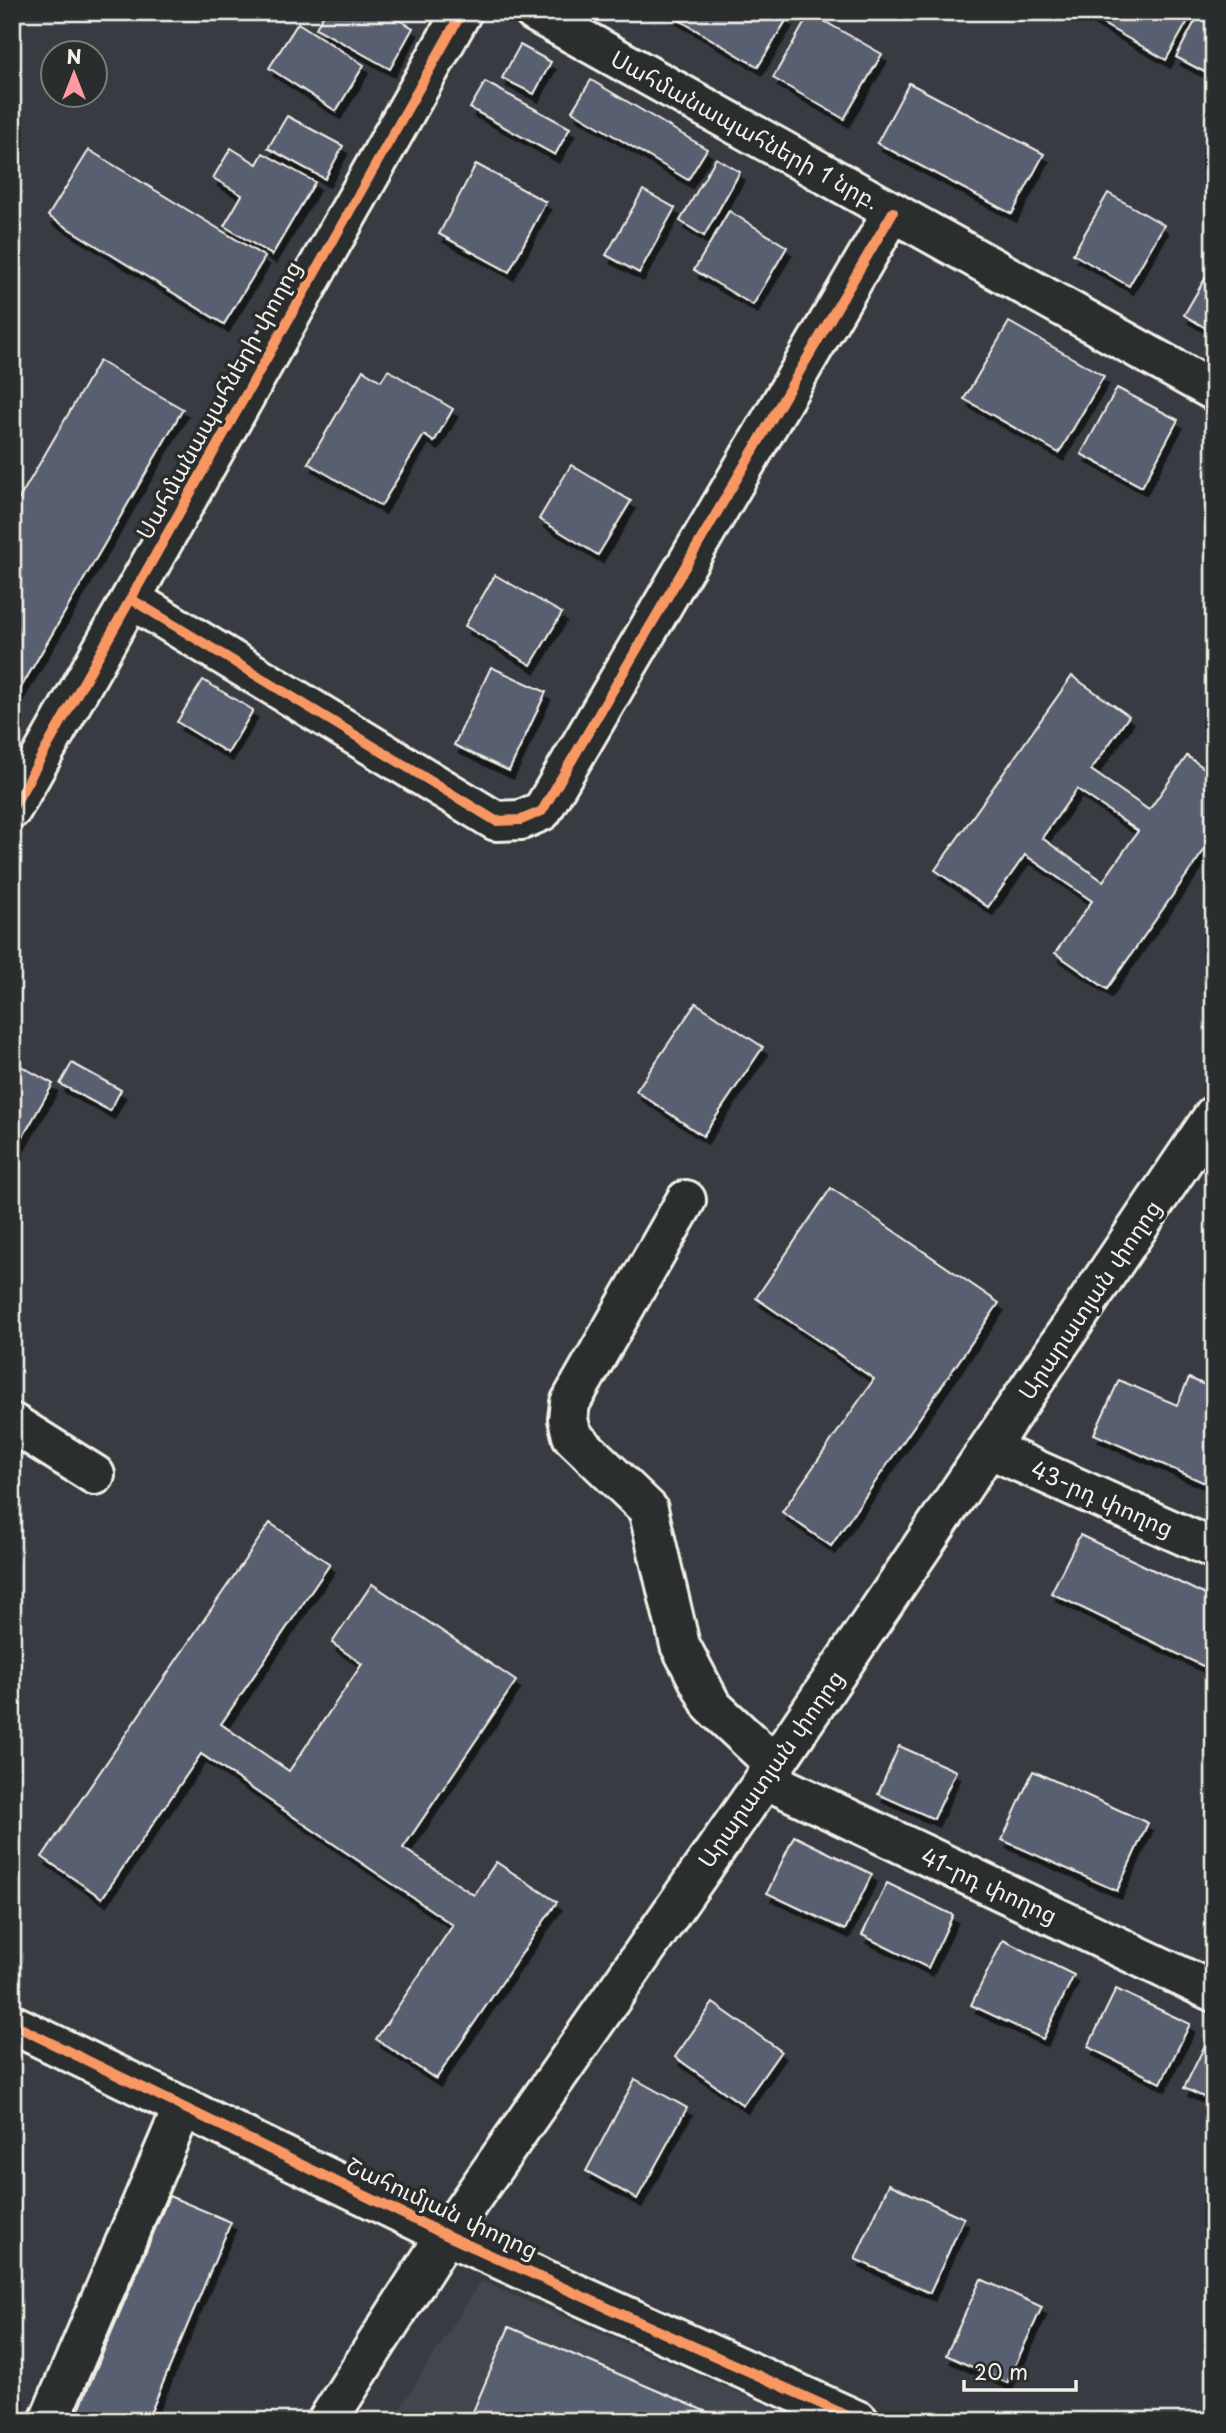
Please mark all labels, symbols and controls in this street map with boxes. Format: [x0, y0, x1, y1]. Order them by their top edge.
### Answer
north arrow [38, 38, 108, 108]
street label: Սահմանապահների 1 նրբ. [605, 40, 887, 217]
text: N [66, 42, 82, 70]
street label: Սահմանապահների փողոց [126, 253, 309, 545]
street label: Արարատյան փողոց [1009, 1192, 1169, 1406]
street label: 43-րդ փողոց [1026, 1451, 1179, 1545]
street label: Արարատյան փողոց [688, 1662, 851, 1874]
street label: 41-րդ փողոց [916, 1838, 1064, 1932]
street label: Շահումյան փողոց [341, 2147, 544, 2266]
scale bar [964, 2349, 1076, 2393]
text: 20 m [974, 2355, 1028, 2387]

